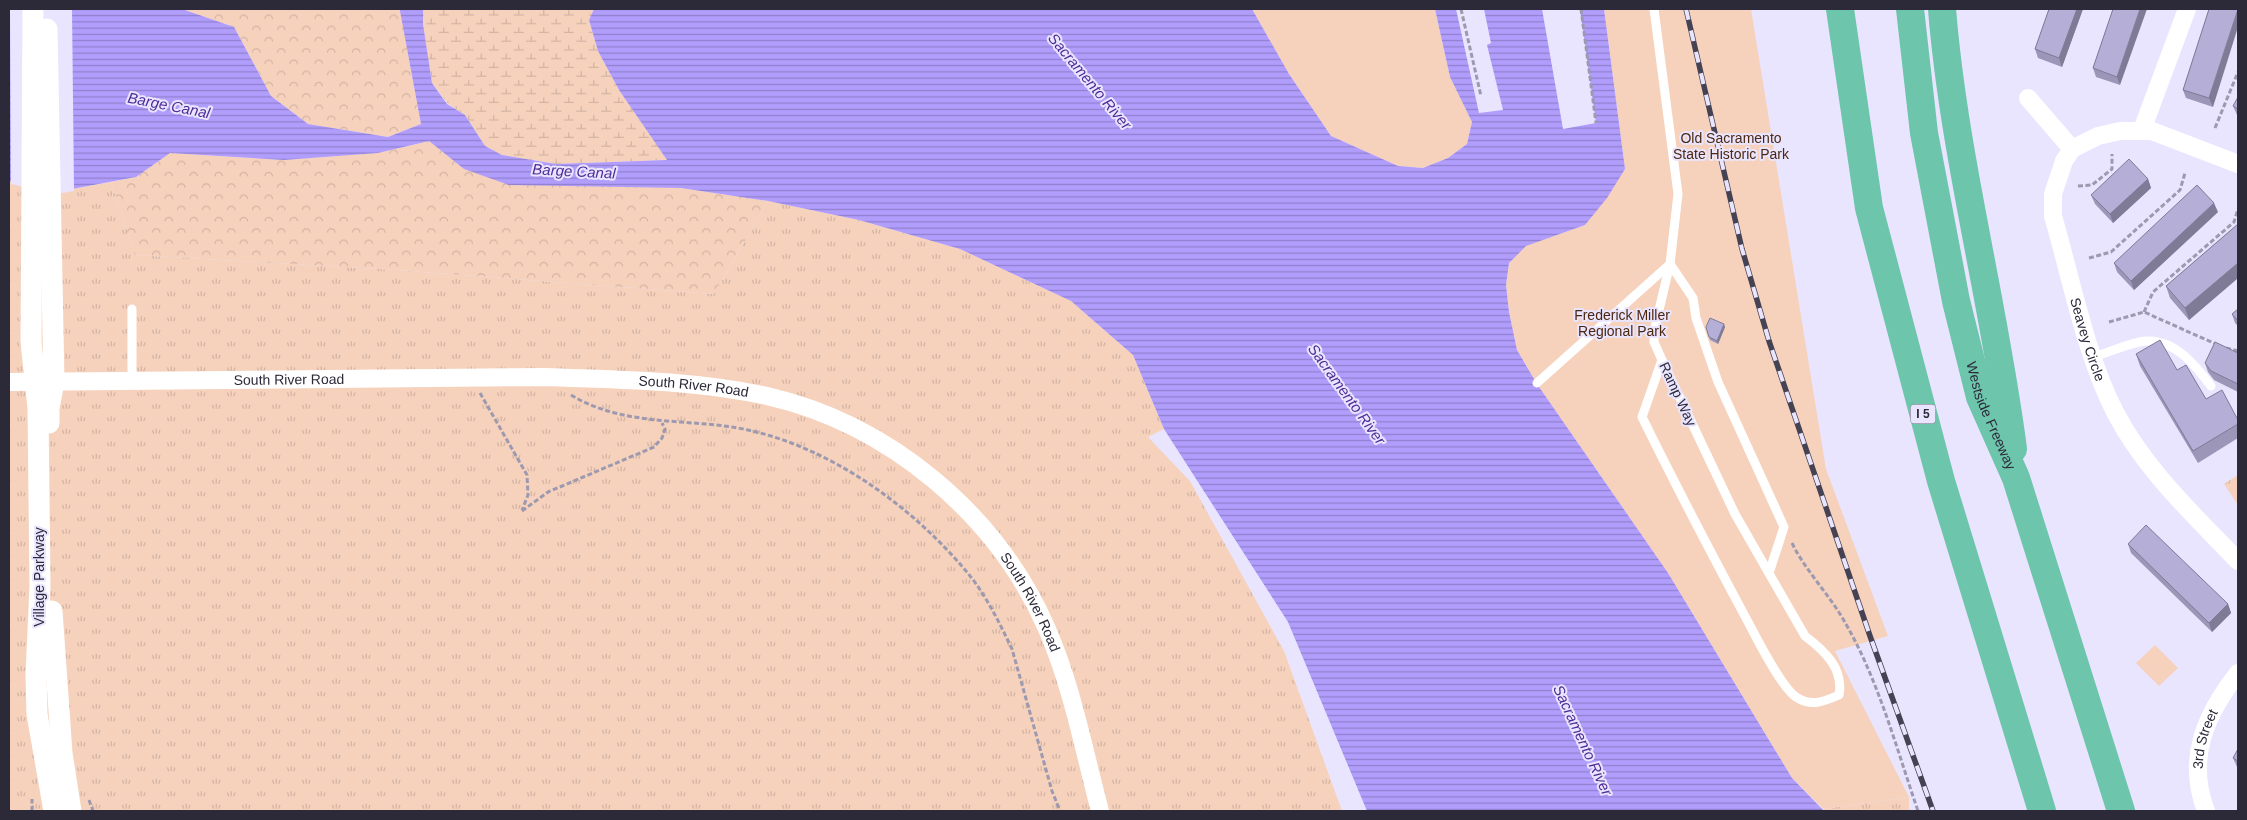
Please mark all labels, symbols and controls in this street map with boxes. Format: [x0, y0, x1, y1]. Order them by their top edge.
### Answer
water label: Sacramento River [1045, 30, 1136, 133]
water label: Barge Canal [126, 89, 212, 121]
park label: Old Sacramento State Historic Park [1673, 130, 1790, 162]
water label: Barge Canal [532, 160, 617, 182]
street label: Seavey Circle [2067, 296, 2108, 384]
park label: Frederick Miller Regional Park [1574, 307, 1670, 339]
water label: Sacramento River [1305, 340, 1390, 448]
street label: Ramp Way [1656, 359, 1700, 429]
street label: Westside Freeway [1963, 360, 2019, 472]
street label: South River Road [234, 371, 344, 388]
street label: South River Road [638, 373, 750, 400]
road number: I 5 [1910, 404, 1936, 424]
street label: Village Parkway [31, 527, 47, 627]
street label: South River Road [997, 549, 1063, 654]
water label: Sacramento River [1550, 682, 1616, 799]
street label: 3rd Street [2190, 706, 2221, 769]

